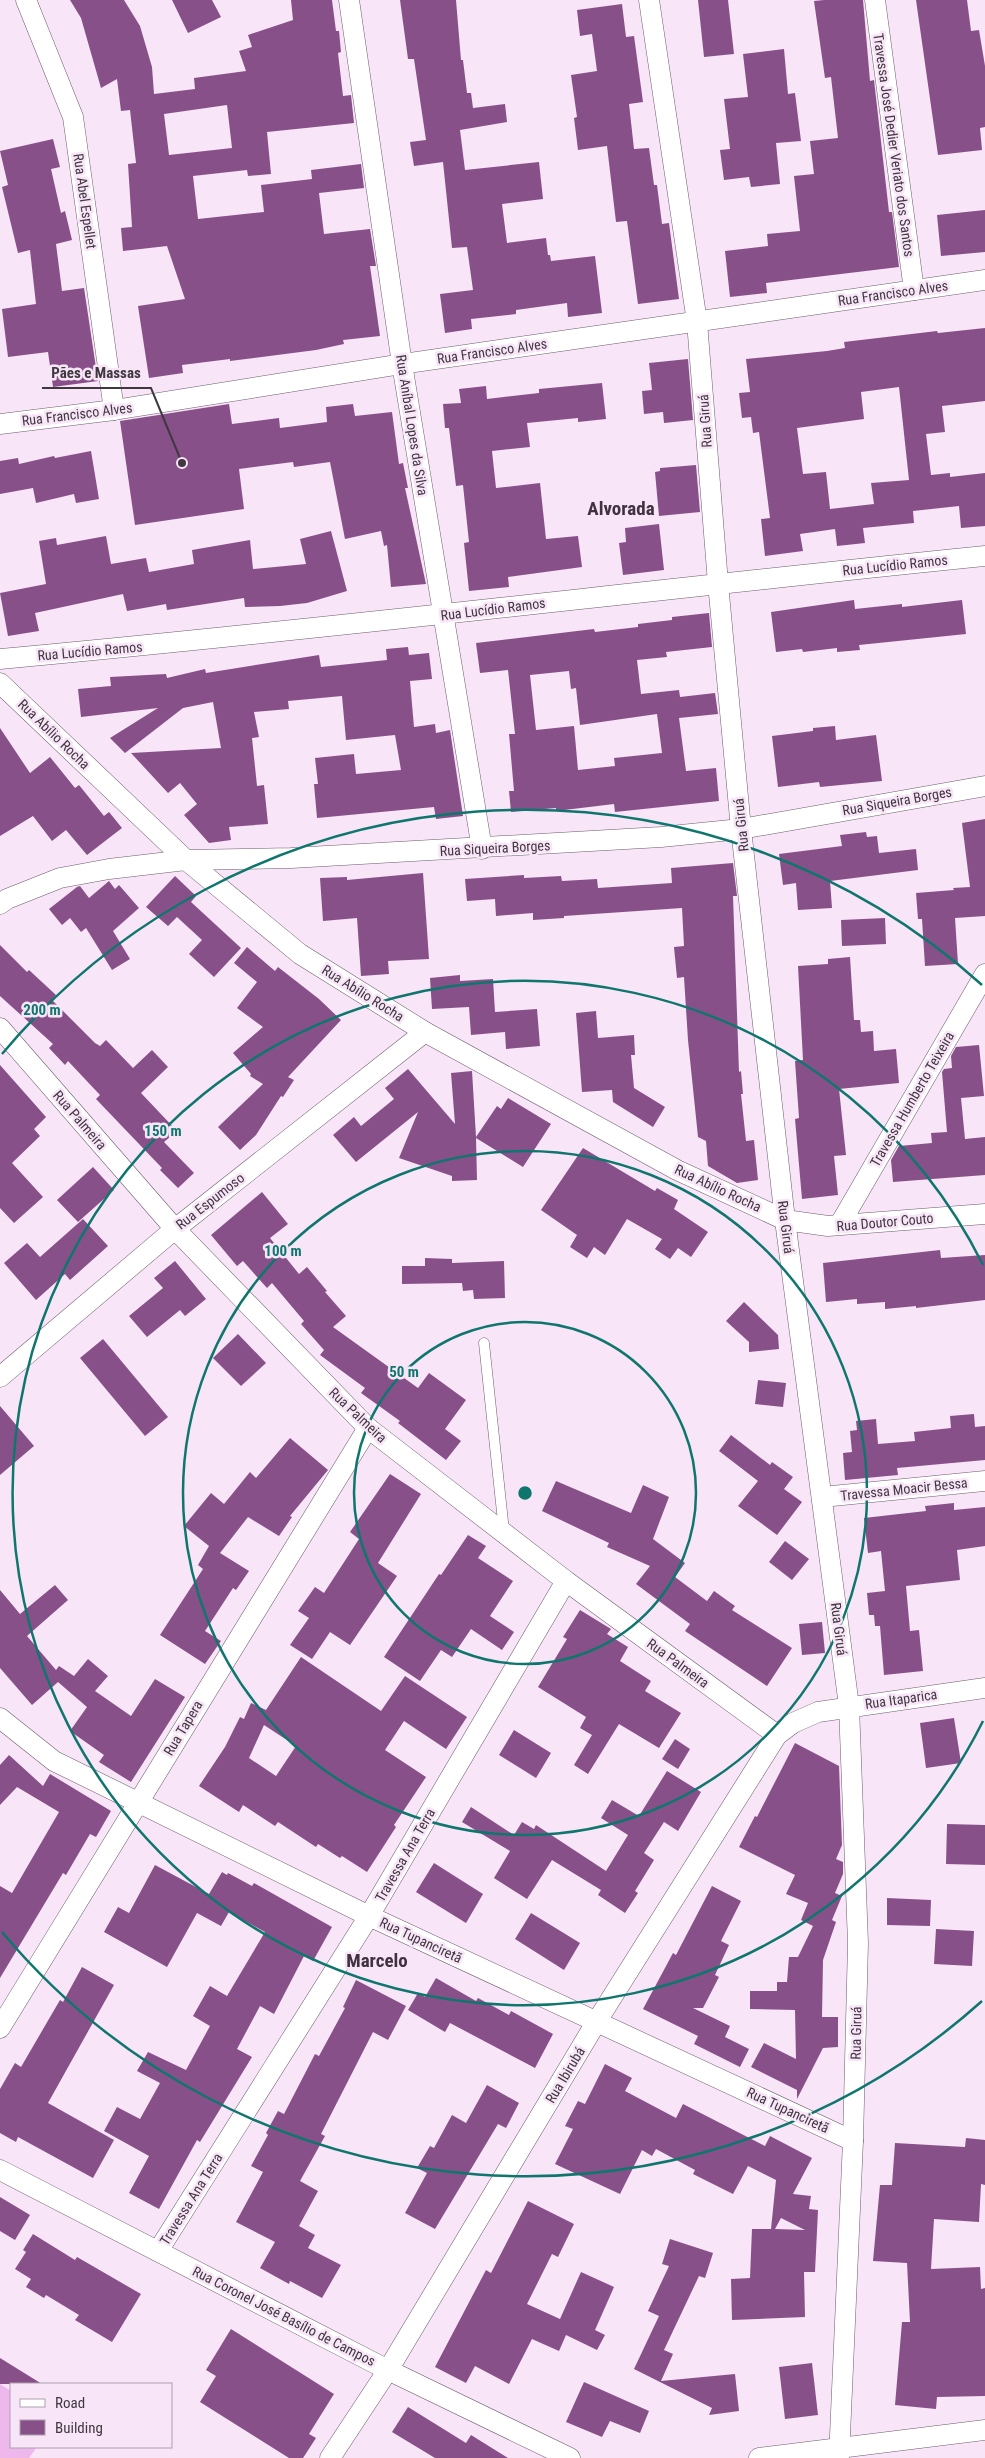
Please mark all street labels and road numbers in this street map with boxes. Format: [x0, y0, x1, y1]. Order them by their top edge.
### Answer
street label: Travessa José Dedier Veriato dos Santos [870, 32, 918, 258]
street label: Rua Abel Espellet [70, 152, 100, 250]
street label: Rua Francisco Alves [837, 277, 949, 309]
street label: Rua Francisco Alves [436, 335, 548, 367]
street label: Rua Aníbal Lopes da Silva [393, 354, 431, 496]
street label: Rua Giruá [695, 394, 715, 448]
street label: Rua Francisco Alves [21, 399, 133, 429]
street label: Rua Lucídio Ramos [842, 552, 948, 578]
street label: Rua Lucídio Ramos [440, 595, 546, 623]
street label: Rua Lucídio Ramos [37, 638, 143, 664]
street label: Rua Abílio Rocha [15, 696, 93, 772]
street label: Rua Siqueira Borges [841, 784, 953, 818]
street label: Rua Giruá [730, 798, 752, 852]
street label: Rua Siqueira Borges [439, 837, 551, 859]
street label: Rua Abílio Rocha [319, 961, 407, 1025]
street label: Travessa Humberto Teixeira [867, 1029, 957, 1169]
street label: Rua Palmeira [50, 1087, 110, 1153]
street label: Rua Abílio Rocha [672, 1161, 764, 1215]
street label: Rua Espumoso [173, 1169, 247, 1233]
street label: Rua Giruá [775, 1200, 797, 1254]
street label: Rua Doutor Couto [836, 1210, 934, 1234]
street label: Rua Palmeira [326, 1384, 390, 1446]
street label: Travessa Moacir Bessa [840, 1474, 968, 1504]
street label: Rua Giruá [828, 1602, 850, 1656]
street label: Rua Palmeira [644, 1635, 712, 1691]
street label: Rua Itaparica [864, 1686, 938, 1712]
street label: Rua Tapera [160, 1698, 206, 1758]
street label: Travessa Ana Terra [372, 1805, 438, 1905]
street label: Rua Tupanciretã [377, 1914, 465, 1966]
street label: Rua Giruá [848, 2006, 864, 2060]
street label: Rua Ibirubá [542, 2044, 588, 2106]
street label: Rua Tupanciretã [744, 2084, 832, 2136]
street label: Travessa Ana Terra [156, 2150, 226, 2248]
street label: Rua Coronel José Basílio de Campos [190, 2263, 378, 2369]

